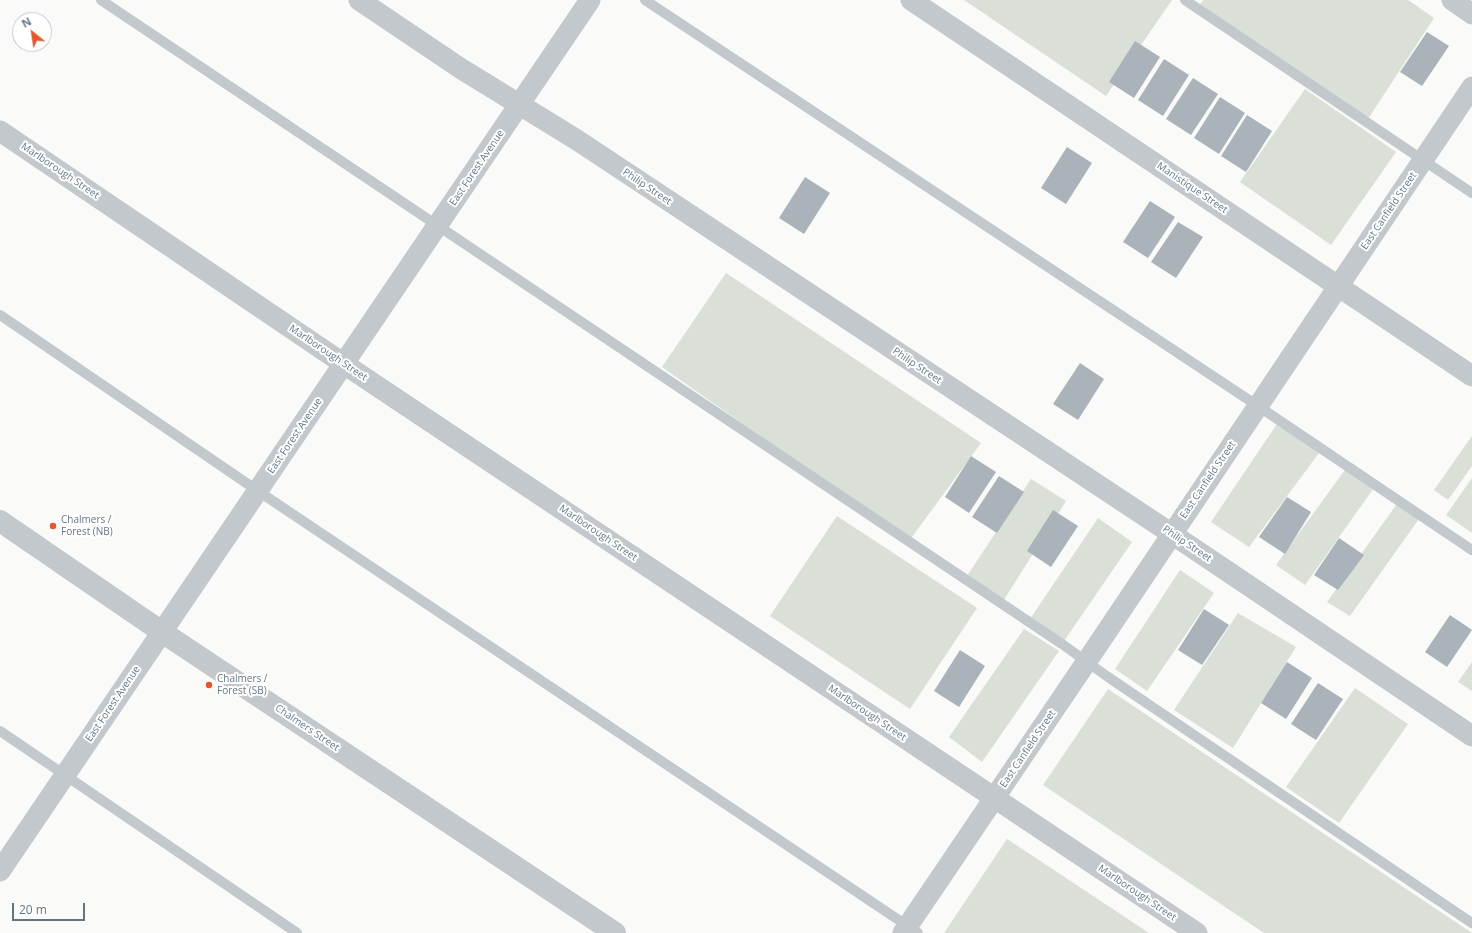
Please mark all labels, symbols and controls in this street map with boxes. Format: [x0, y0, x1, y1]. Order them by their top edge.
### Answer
north arrow [12, 12, 52, 52]
text: N [19, 13, 34, 31]
street label: East Forest Avenue [447, 128, 507, 208]
street label: Marlborough Street [19, 140, 101, 202]
street label: Manistique Street [1154, 160, 1230, 216]
street label: Philip Street [620, 166, 674, 208]
street label: East Canfield Street [1359, 170, 1419, 252]
street label: Marlborough Street [287, 322, 369, 384]
street label: Philip Street [890, 345, 944, 387]
street label: East Forest Avenue [265, 396, 325, 476]
street label: East Canfield Street [1178, 439, 1238, 521]
street label: Marlborough Street [557, 502, 639, 564]
place label: Chalmers / Forest (NB) [61, 514, 113, 538]
marker: Chalmers / Forest (NB) [48, 521, 58, 531]
street label: Philip Street [1160, 523, 1214, 565]
street label: East Forest Avenue [83, 664, 143, 744]
place label: Chalmers / Forest (SB) [217, 673, 268, 696]
marker: Chalmers / Forest (SB) [204, 680, 214, 690]
street label: Marlborough Street [826, 682, 908, 744]
street label: Chalmers Street [273, 702, 341, 754]
street label: East Canfield Street [998, 708, 1058, 790]
street label: Marlborough Street [1096, 862, 1178, 924]
scale bar [14, 895, 87, 921]
text: 20 m [19, 901, 47, 918]

